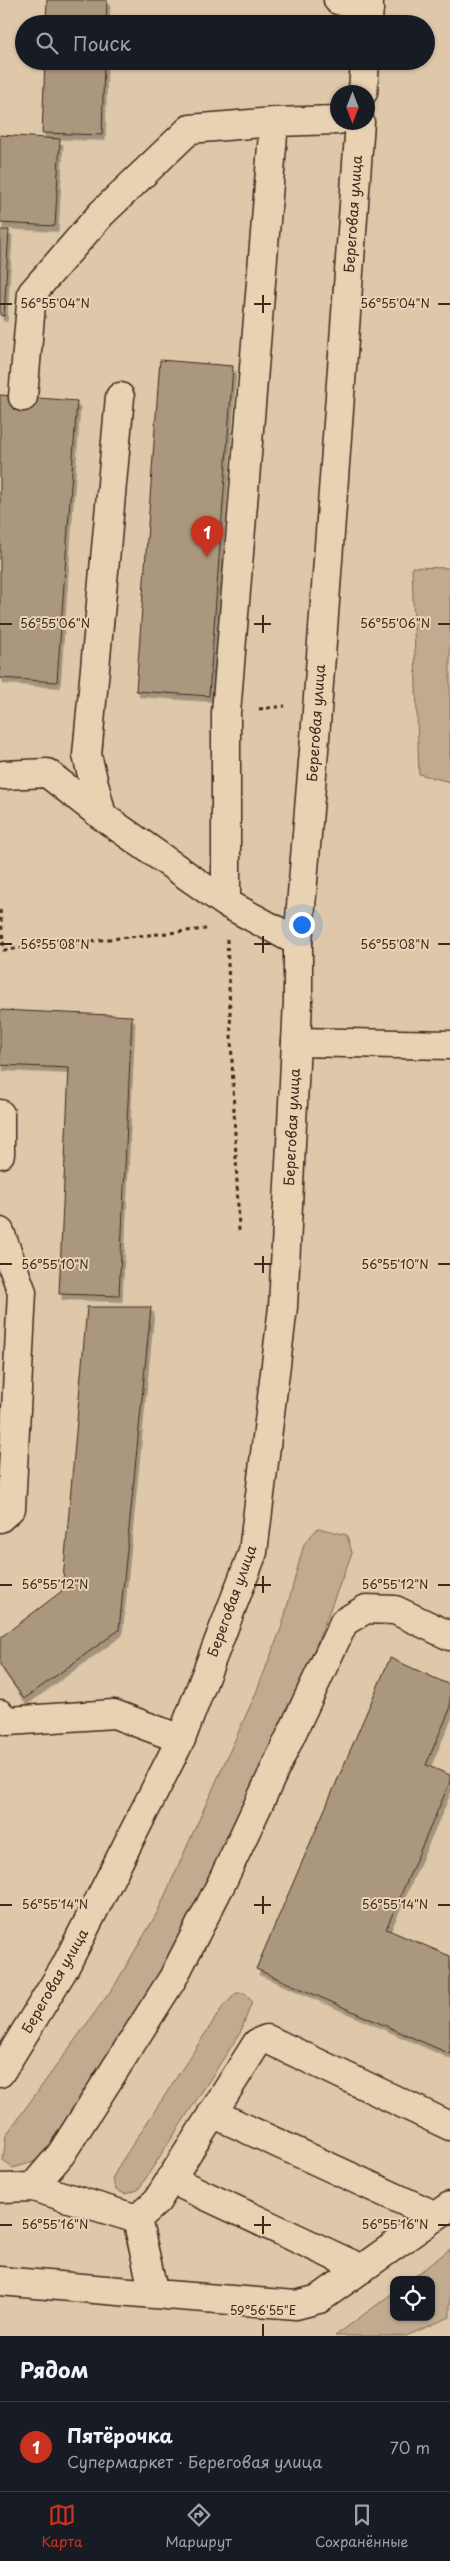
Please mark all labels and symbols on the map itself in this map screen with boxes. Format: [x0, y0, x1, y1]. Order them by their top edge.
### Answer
north arrow [330, 85, 375, 130]
street label: Береговая улица [338, 154, 367, 273]
text: 56°55'04"N [20, 294, 90, 312]
text: 56°55'04"N [360, 294, 430, 312]
pin: 1 [191, 516, 223, 557]
text: 56°55'06"N [20, 614, 90, 632]
text: 56°55'06"N [360, 614, 430, 632]
street label: Береговая улица [301, 663, 330, 782]
your location [289, 912, 315, 938]
text: 56°55'08"N [20, 935, 90, 953]
text: 56°55'08"N [360, 935, 430, 953]
street label: Береговая улица [278, 1068, 305, 1186]
text: 56°55'10"N [21, 1255, 89, 1273]
text: 56°55'10"N [361, 1255, 429, 1273]
street label: Береговая улица [202, 1542, 262, 1660]
text: 56°55'12"N [22, 1575, 89, 1593]
text: 56°55'12"N [362, 1575, 429, 1593]
text: 56°55'14"N [22, 1895, 88, 1913]
text: 56°55'14"N [362, 1895, 428, 1913]
street label: Береговая улица [16, 1924, 93, 2037]
text: 56°55'16"N [22, 2215, 88, 2233]
text: 56°55'16"N [362, 2215, 428, 2233]
text: 59°56'55"E [230, 2301, 296, 2319]

